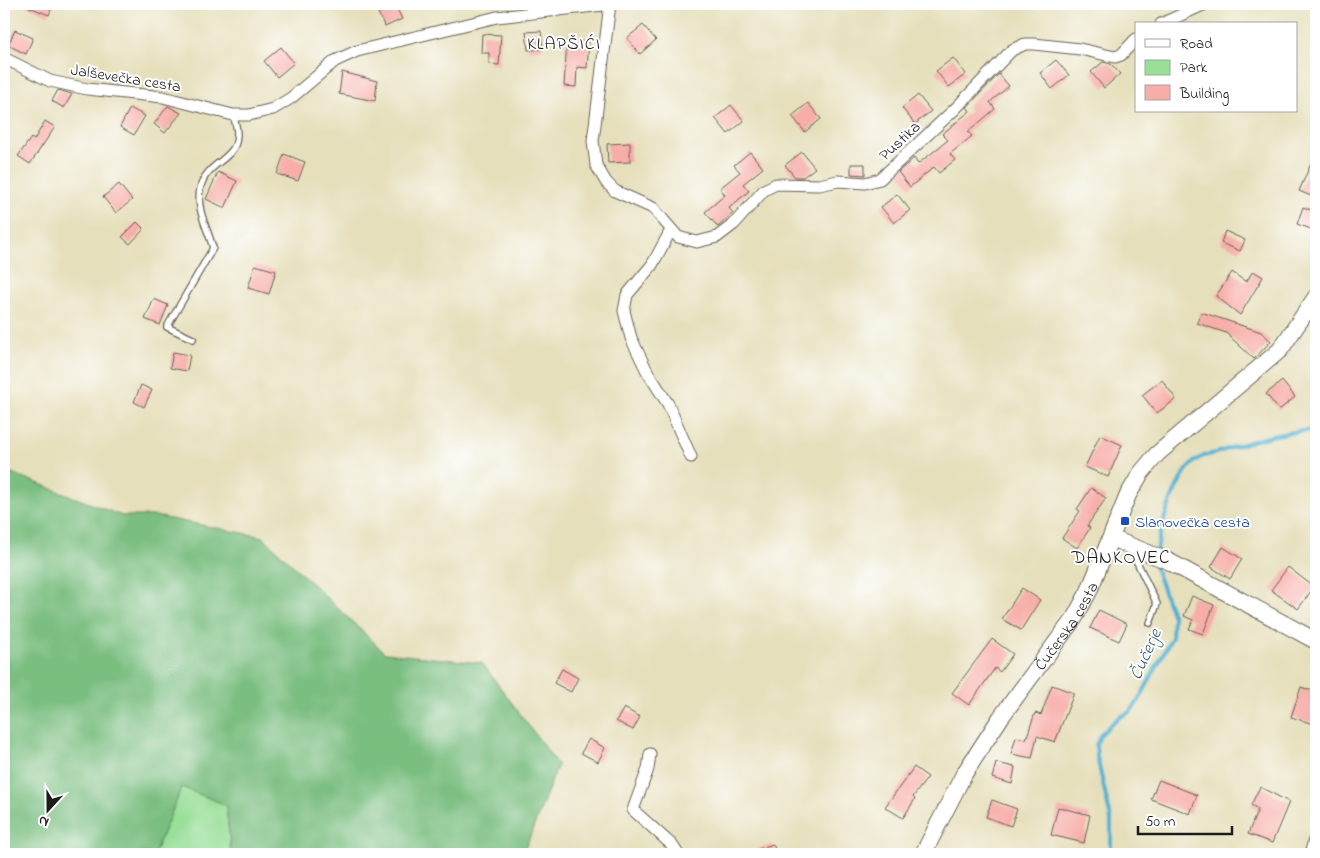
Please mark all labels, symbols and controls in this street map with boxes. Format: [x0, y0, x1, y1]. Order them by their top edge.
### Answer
legend [1135, 22, 1298, 112]
district label: KLAPŠIĆI [527, 32, 601, 58]
text: Road [1180, 33, 1213, 55]
text: Park [1180, 57, 1208, 79]
street label: Jalševečka cesta [69, 58, 183, 100]
text: Building [1179, 83, 1229, 106]
street label: Pustika [874, 116, 927, 167]
place label: Slanovečka cesta [1135, 511, 1250, 535]
marker: Slanovečka cesta [1119, 515, 1131, 527]
district label: DANKOVEC [1070, 545, 1171, 572]
street label: Čučerska cesta [1029, 579, 1105, 676]
water label: Čučerje [1124, 624, 1170, 685]
north arrow [22, 786, 72, 836]
scale bar [1138, 803, 1231, 835]
text: N [36, 809, 52, 832]
text: 50 m [1145, 811, 1176, 833]

